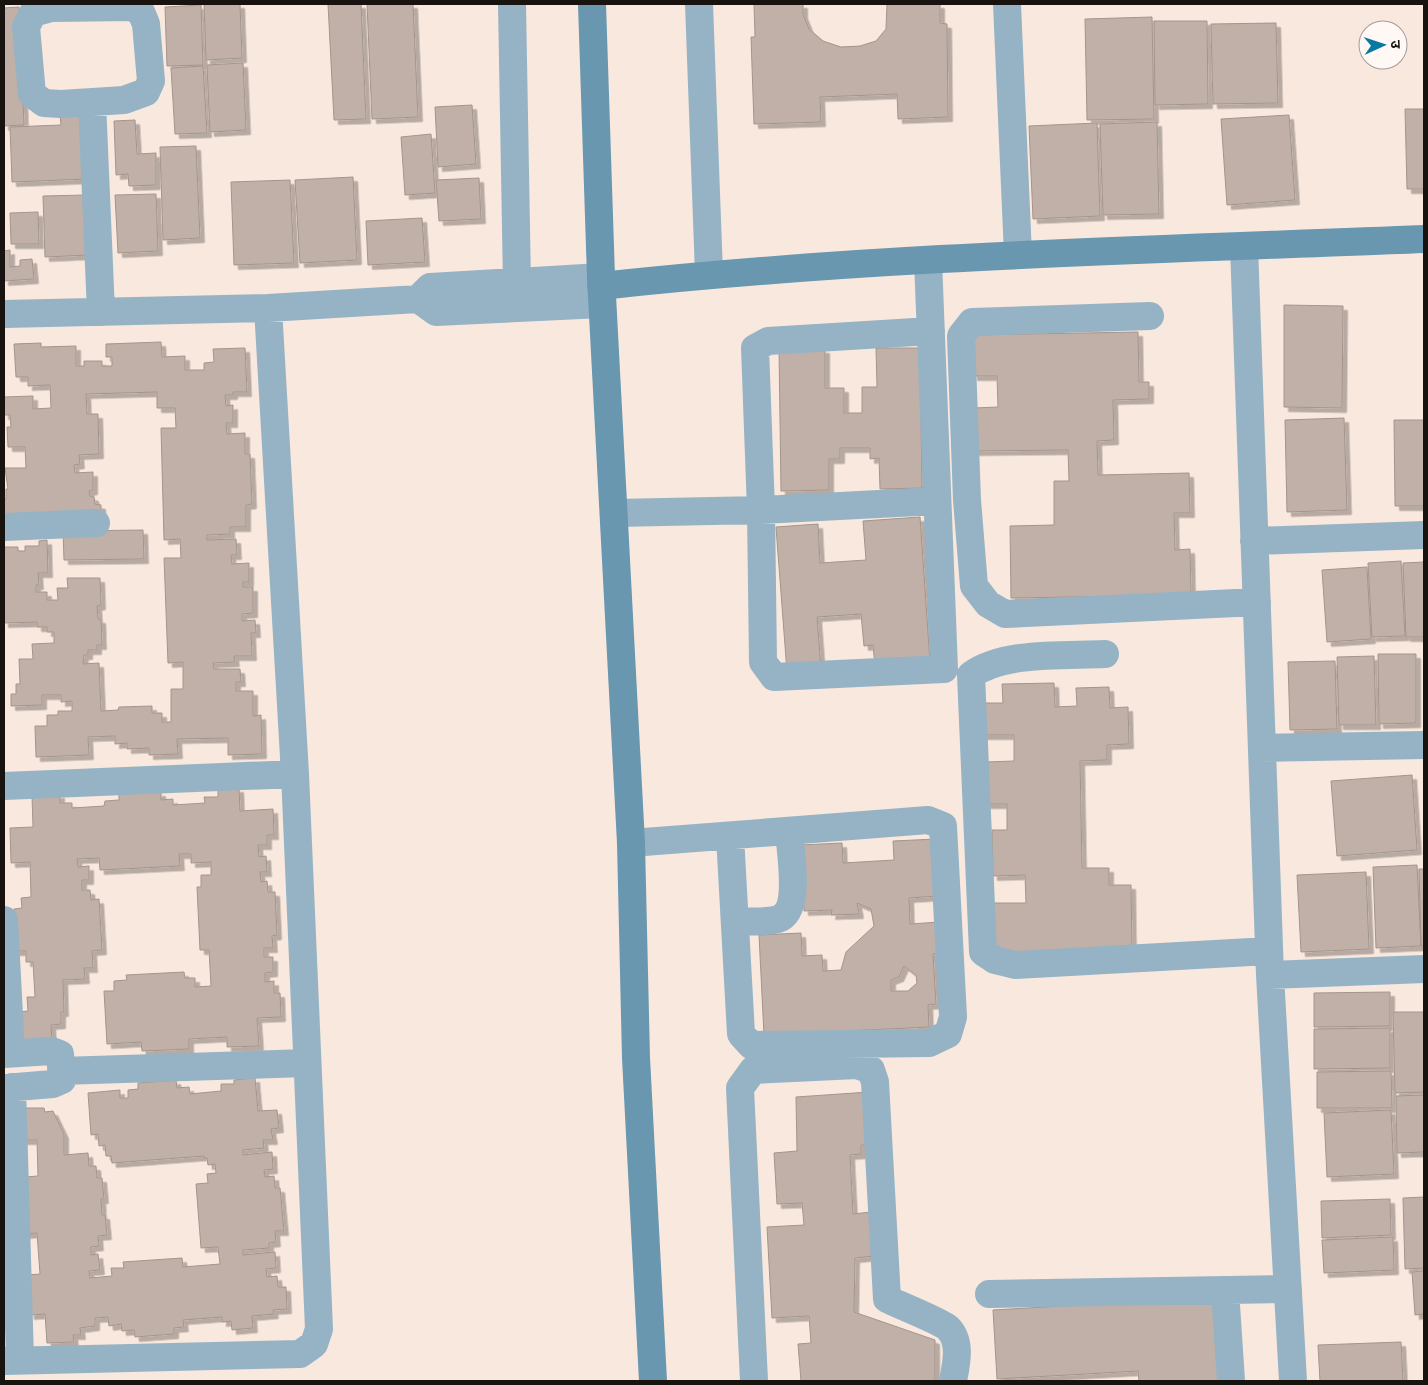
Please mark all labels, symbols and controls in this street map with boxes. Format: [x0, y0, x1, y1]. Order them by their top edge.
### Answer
north arrow [1358, 20, 1408, 70]
text: उ [1388, 40, 1404, 50]

